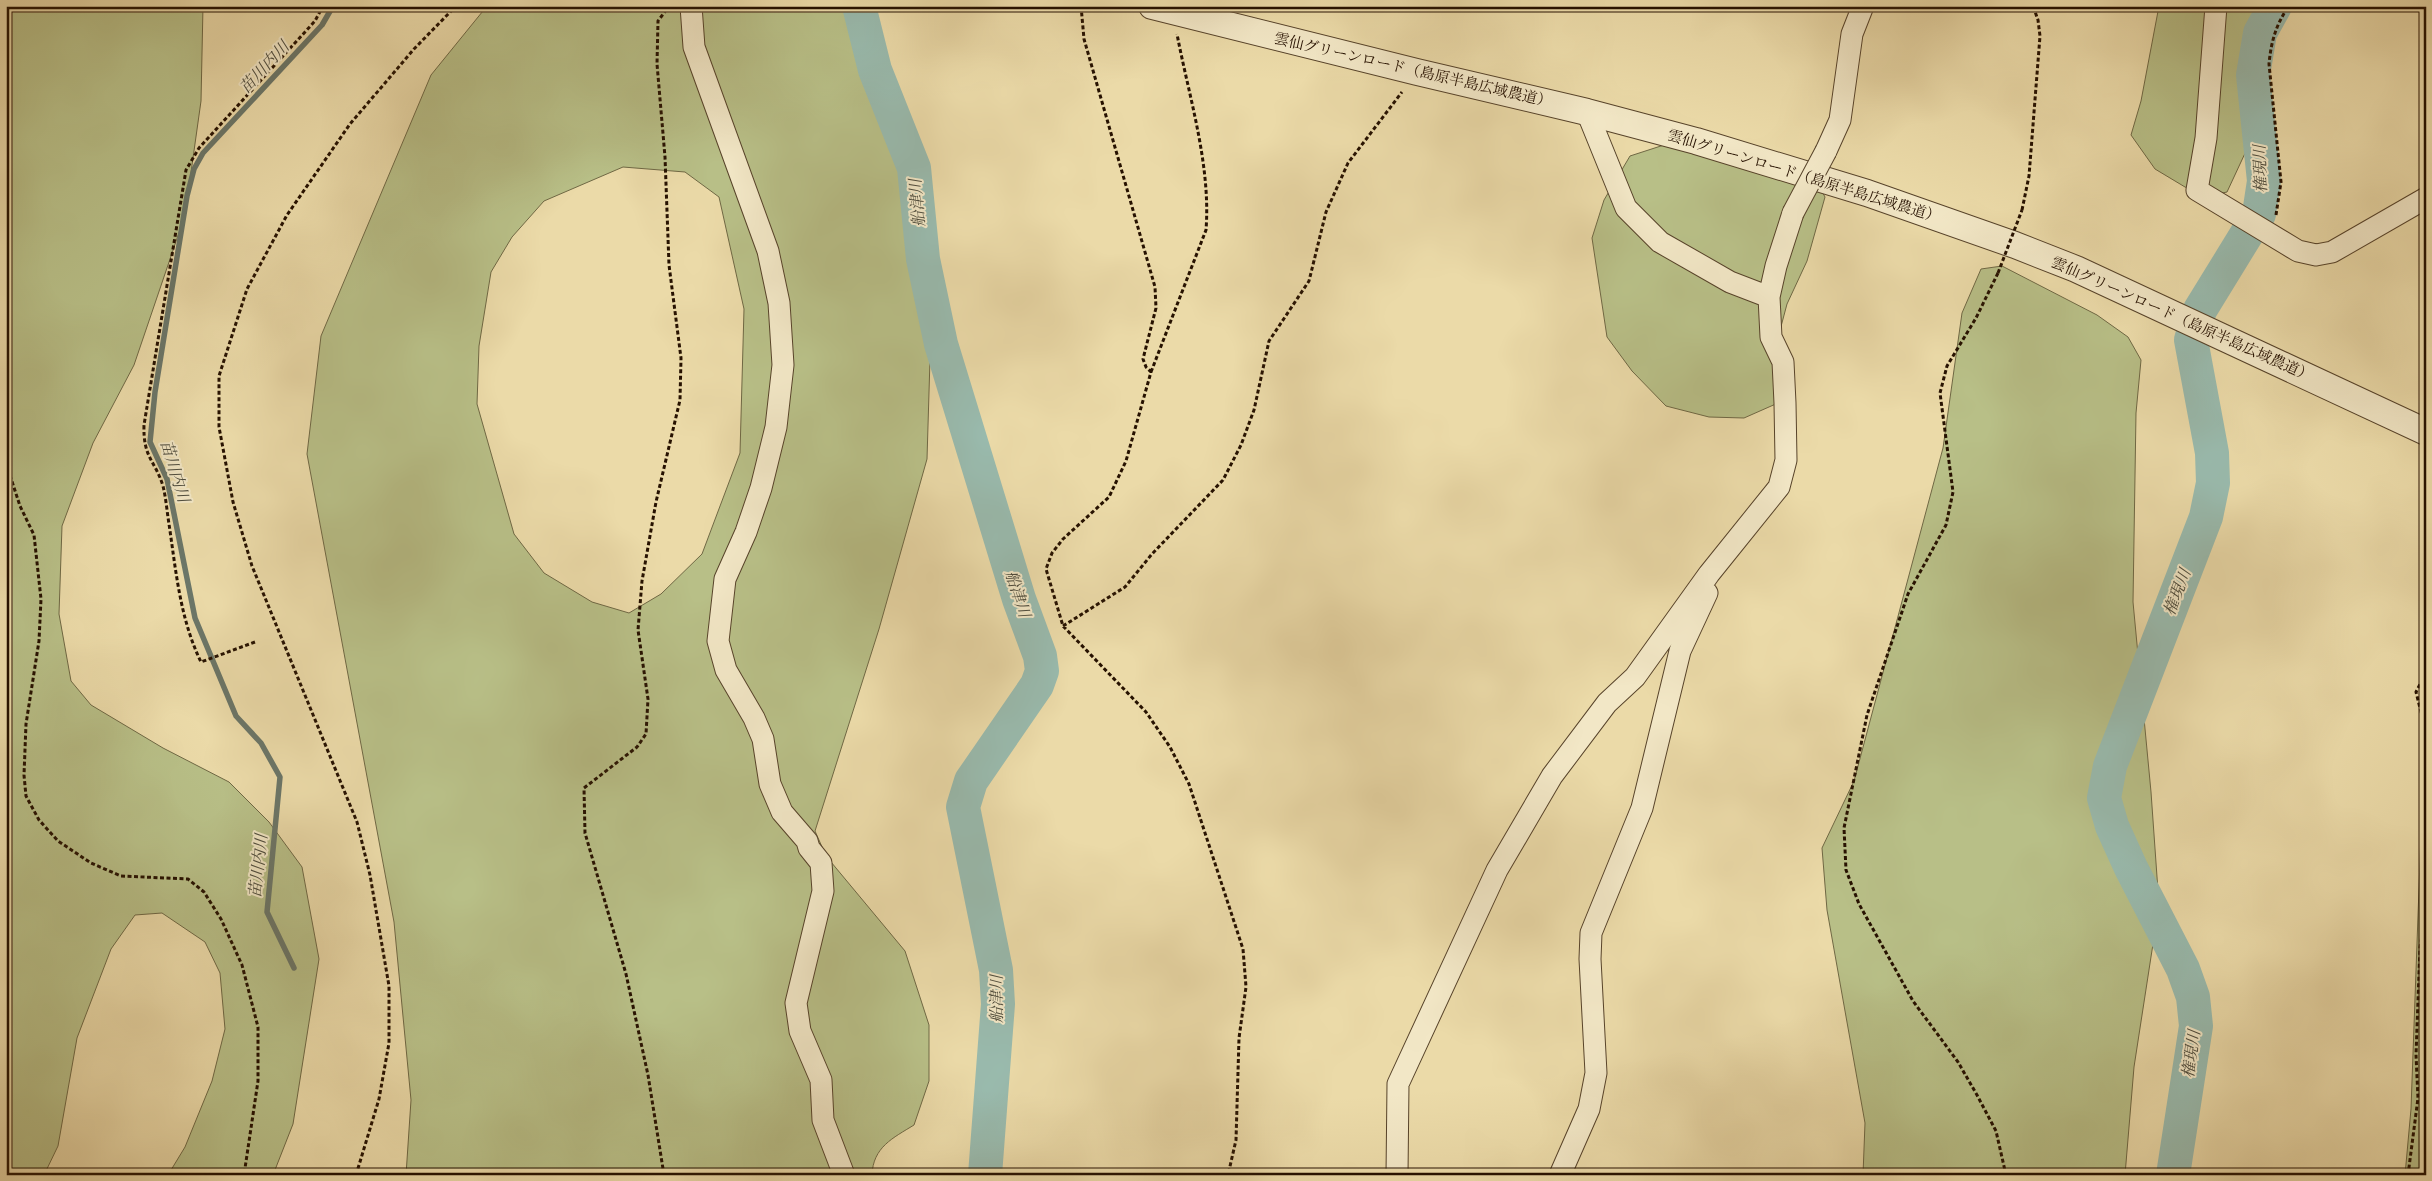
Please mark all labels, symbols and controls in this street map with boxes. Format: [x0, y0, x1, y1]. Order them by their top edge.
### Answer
street label: 雲仙グリーンロード（島原半島広域農道） [1272, 29, 1554, 111]
water label: 苗川内川 [235, 36, 294, 97]
street label: 雲仙グリーンロード（島原半島広域農道） [1665, 126, 1943, 226]
water label: 権現川 [2250, 143, 2270, 193]
water label: 船津川 [905, 176, 929, 228]
street label: 雲仙グリーンロード（島原半島広域農道） [2048, 253, 2316, 385]
water label: 苗川内川 [157, 438, 194, 506]
water label: 権現川 [2160, 564, 2195, 618]
water label: 船津川 [1002, 568, 1035, 622]
water label: 苗川内川 [245, 831, 271, 899]
water label: 船津川 [987, 973, 1006, 1023]
water label: 権現川 [2178, 1027, 2204, 1079]

